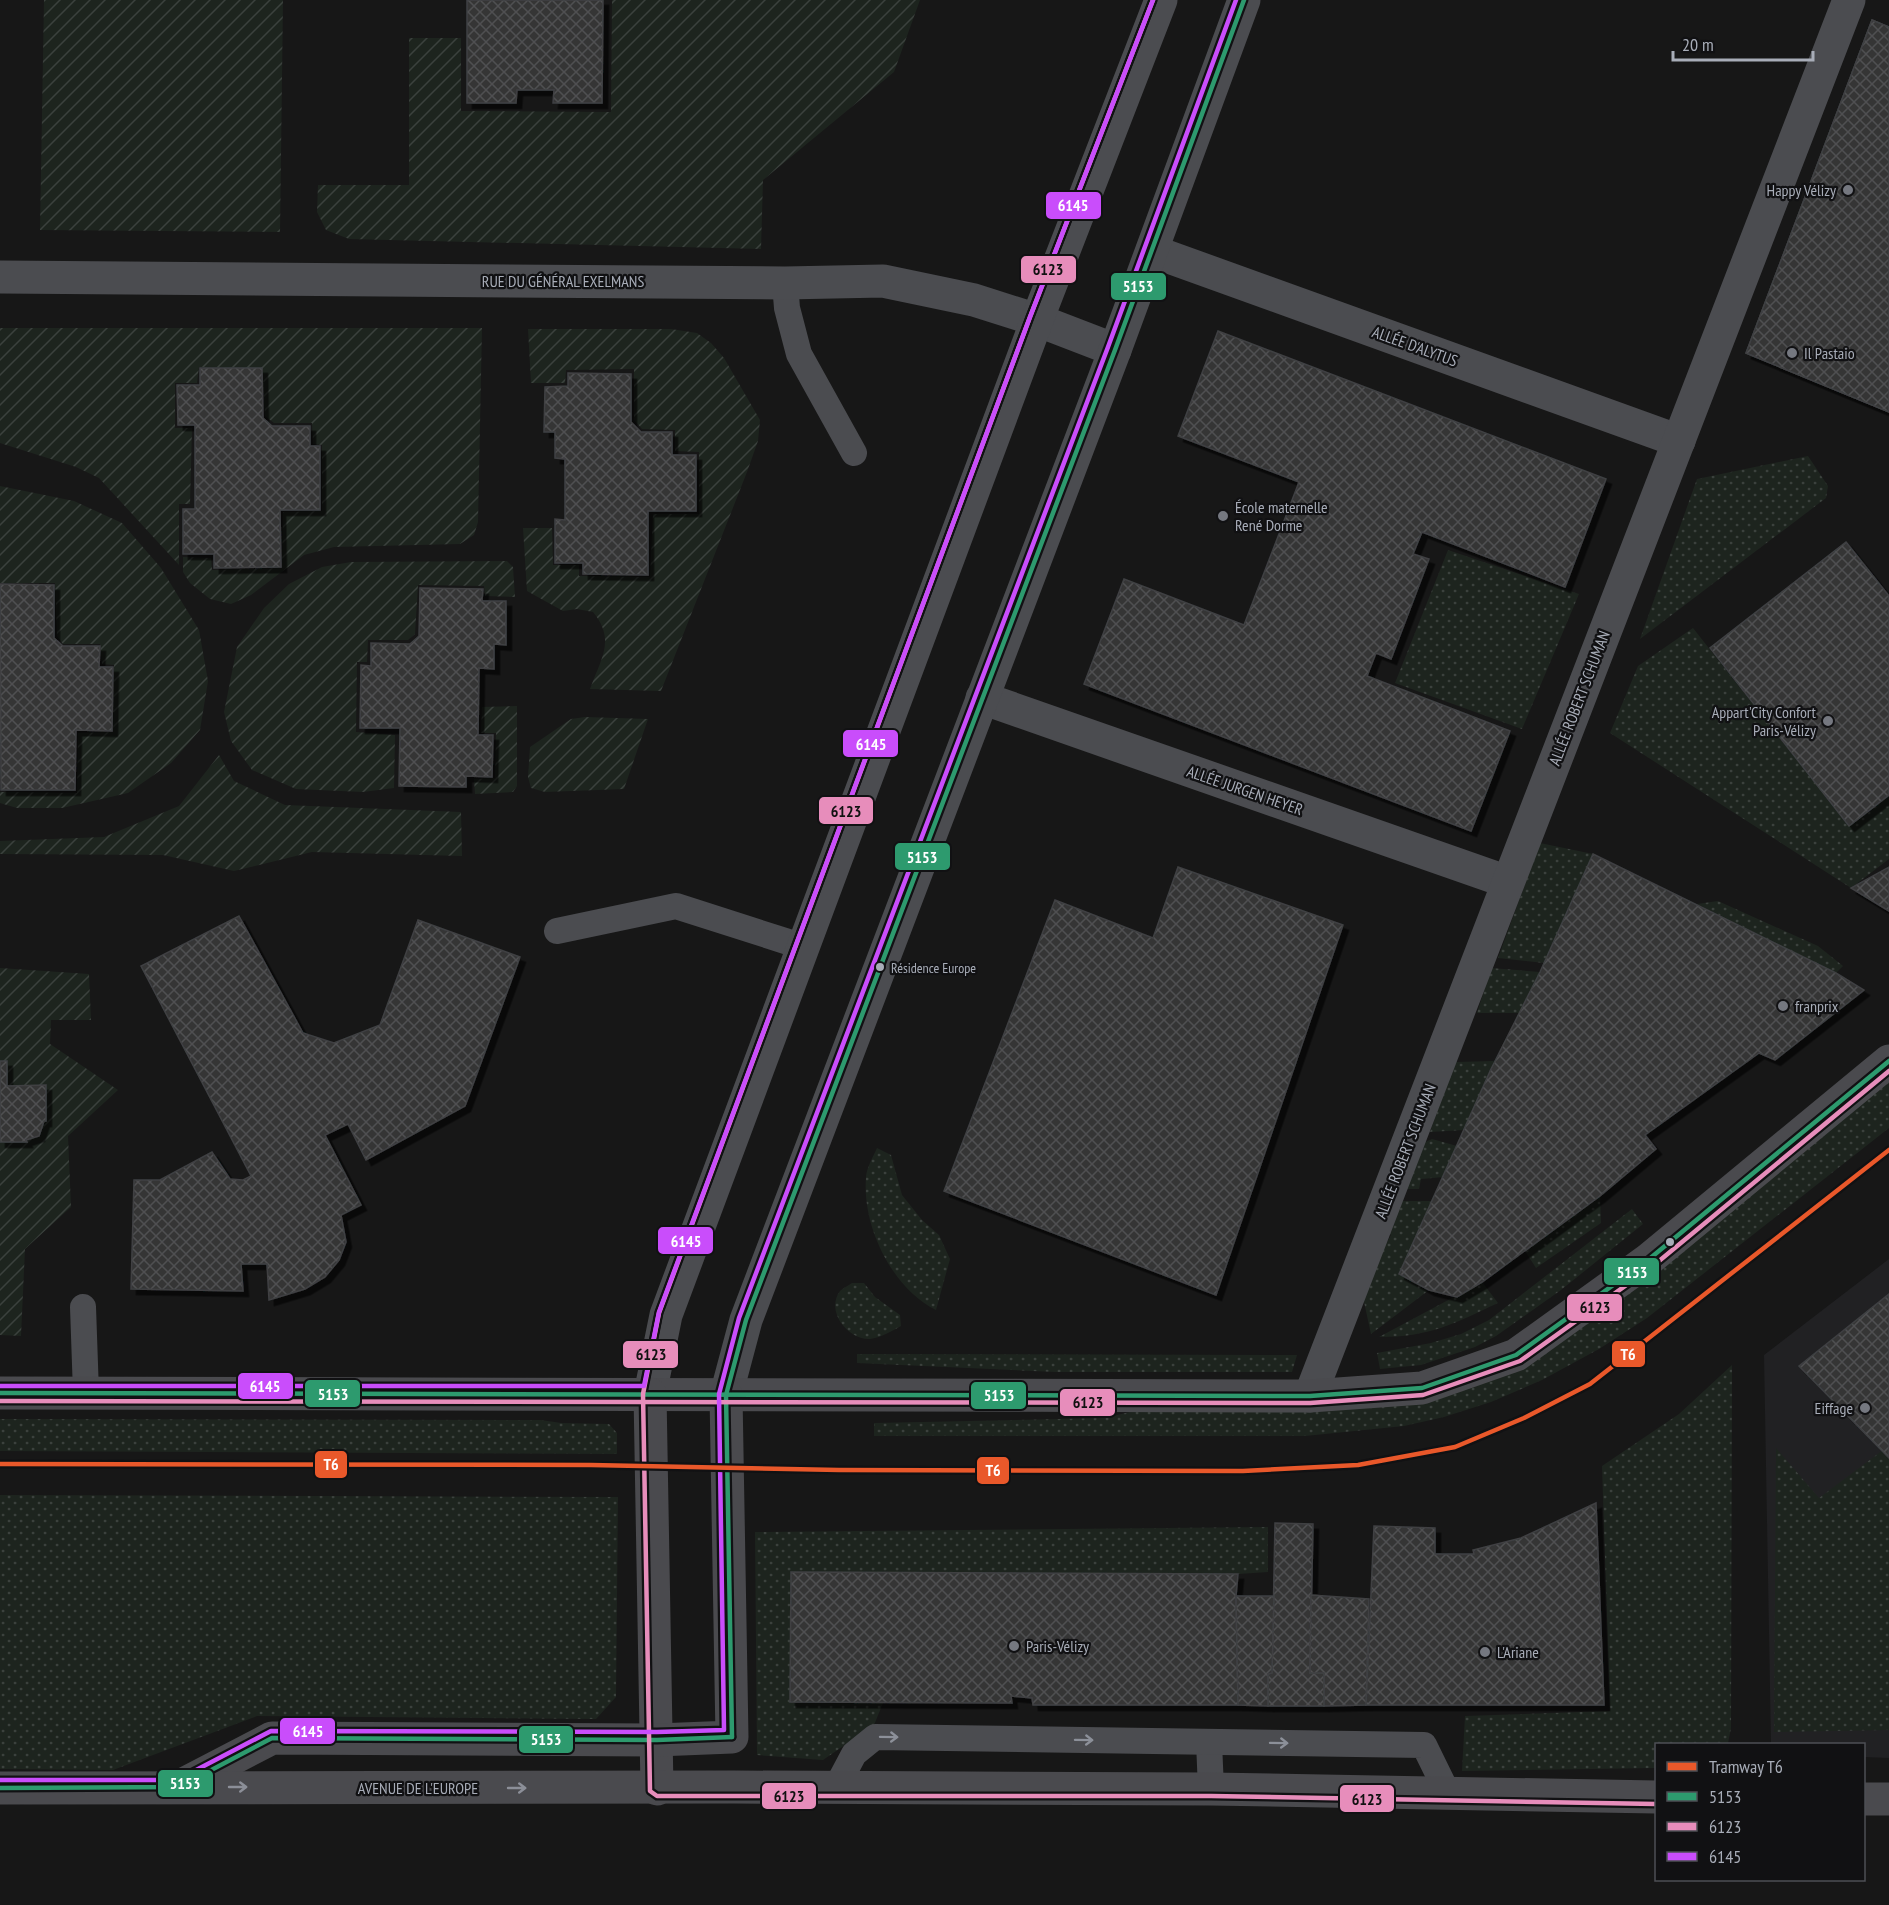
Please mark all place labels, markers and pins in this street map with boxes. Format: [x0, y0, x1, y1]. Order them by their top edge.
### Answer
place label: Happy Vélizy [1767, 180, 1836, 200]
marker: Happy Vélizy [1841, 183, 1855, 197]
place label: Il Pastaio [1804, 343, 1855, 363]
marker: Il Pastaio [1785, 346, 1799, 360]
place label: École maternelle René Dorme [1235, 497, 1328, 535]
marker: École maternelle René Dorme [1216, 509, 1230, 523]
place label: Appart'City Confort Paris-Vélizy [1712, 702, 1817, 740]
marker: Appart'City Confort Paris-Vélizy [1821, 714, 1835, 728]
place label: Résidence Europe [891, 959, 976, 977]
marker: Résidence Europe [874, 961, 886, 973]
place label: franprix [1795, 996, 1839, 1016]
marker: franprix [1776, 999, 1790, 1013]
unlabelled marker [1664, 1236, 1676, 1248]
place label: Eiffage [1815, 1398, 1853, 1418]
marker: Eiffage [1858, 1401, 1872, 1415]
place label: Paris-Vélizy [1026, 1636, 1089, 1656]
marker: Paris-Vélizy [1007, 1639, 1021, 1653]
place label: L'Ariane [1497, 1642, 1539, 1662]
marker: L'Ariane [1478, 1645, 1492, 1659]

